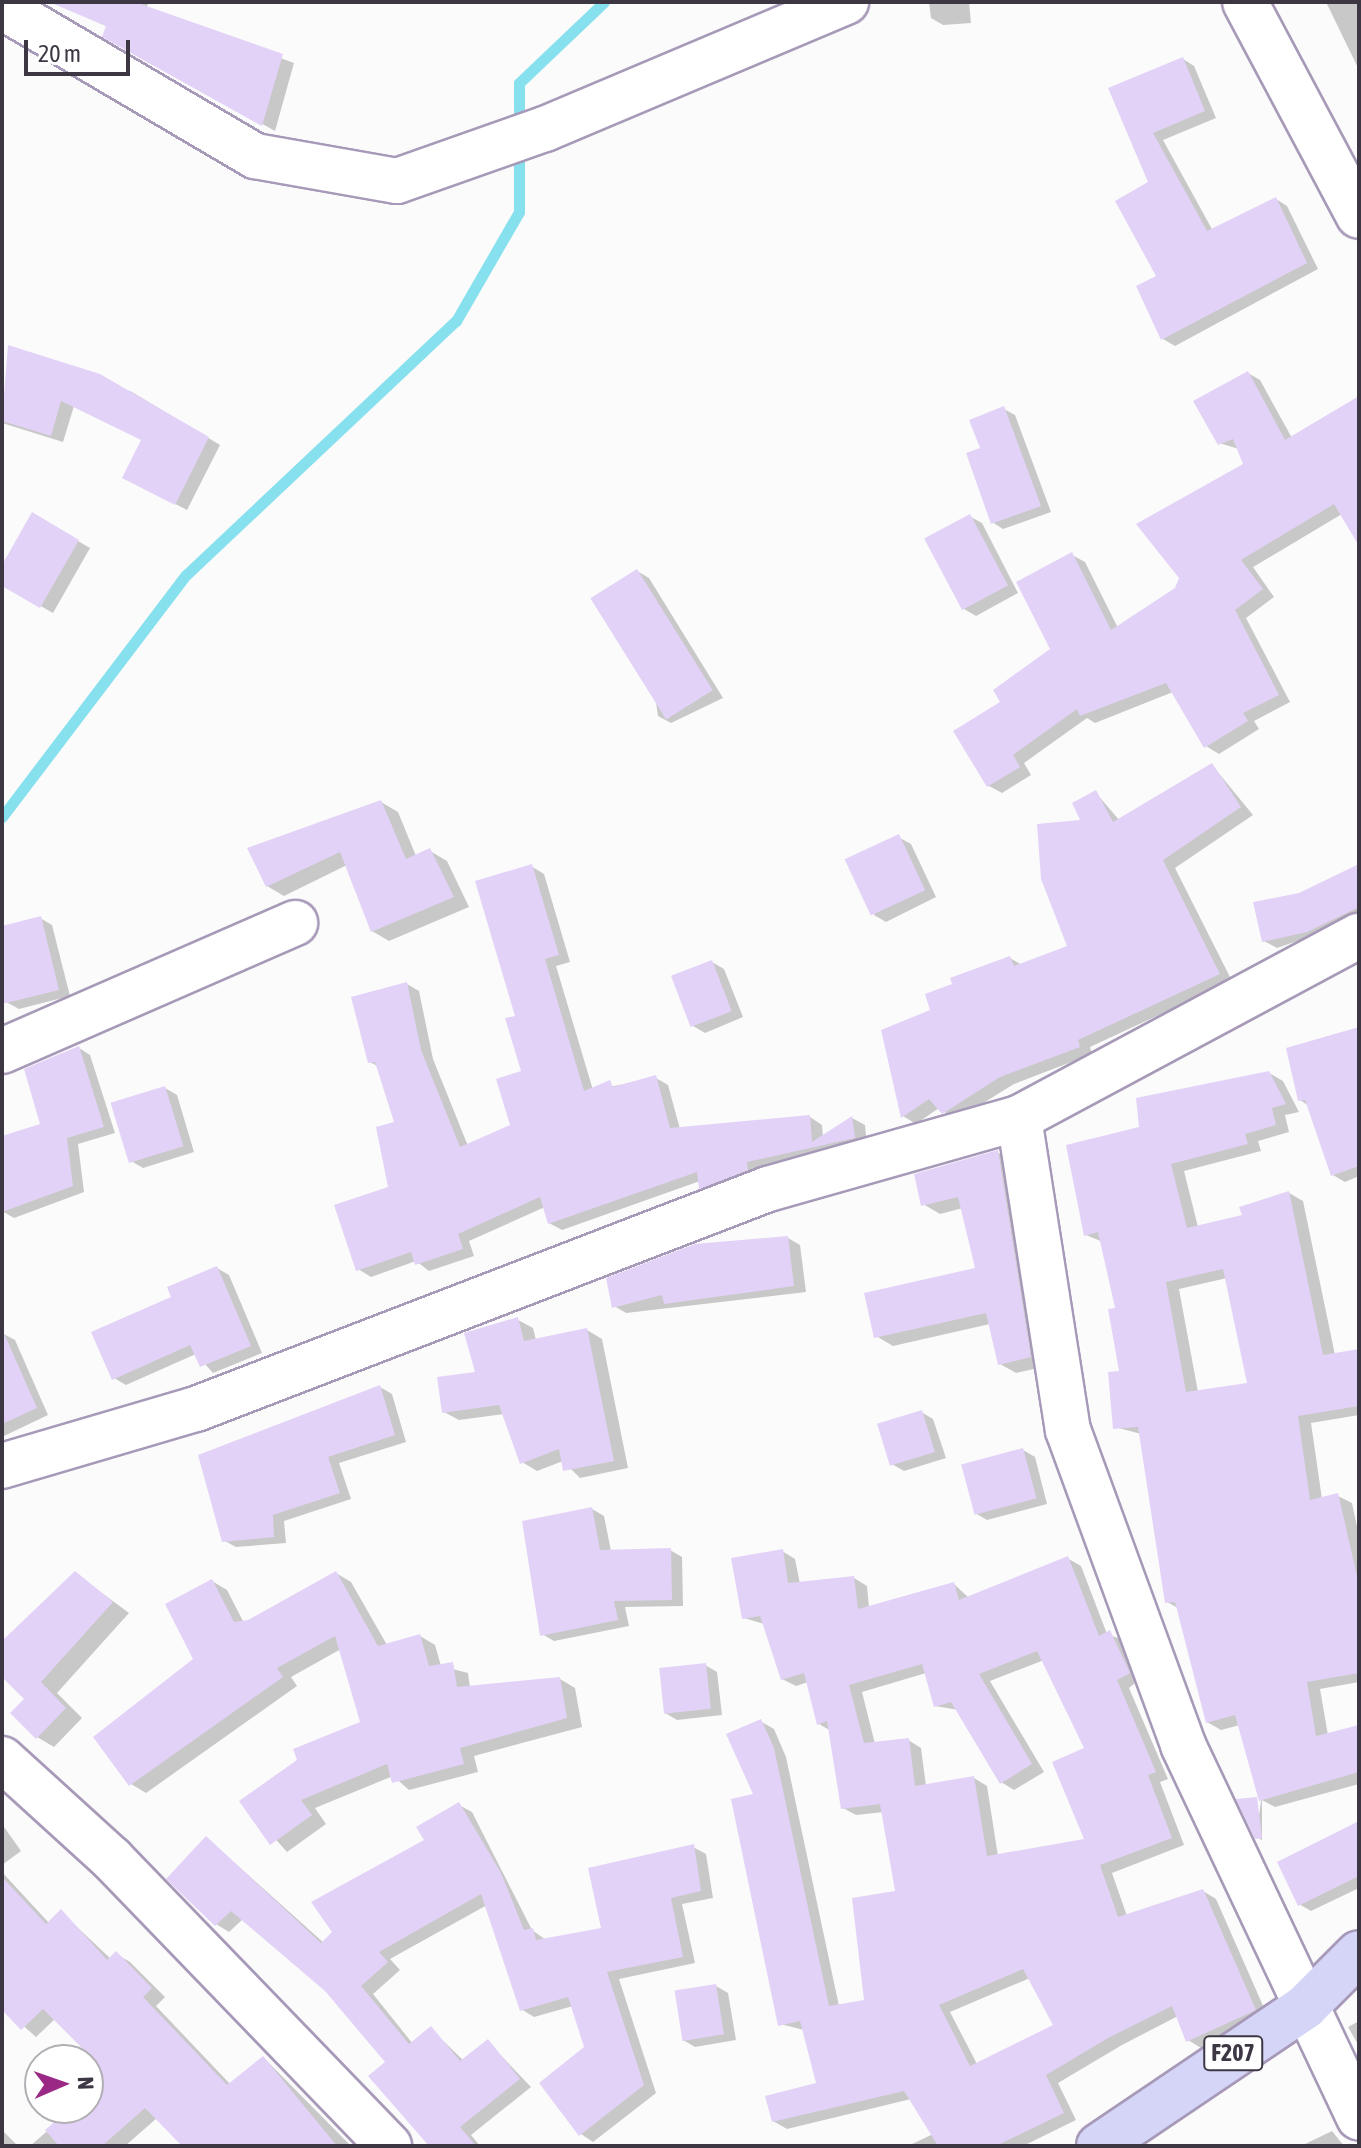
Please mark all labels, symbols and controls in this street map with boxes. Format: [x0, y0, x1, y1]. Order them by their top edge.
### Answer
scale bar [28, 24, 134, 74]
text: 20 m [38, 40, 81, 67]
road number: F207 [1203, 2033, 1263, 2073]
north arrow [24, 2044, 104, 2124]
text: N [73, 2076, 99, 2090]

